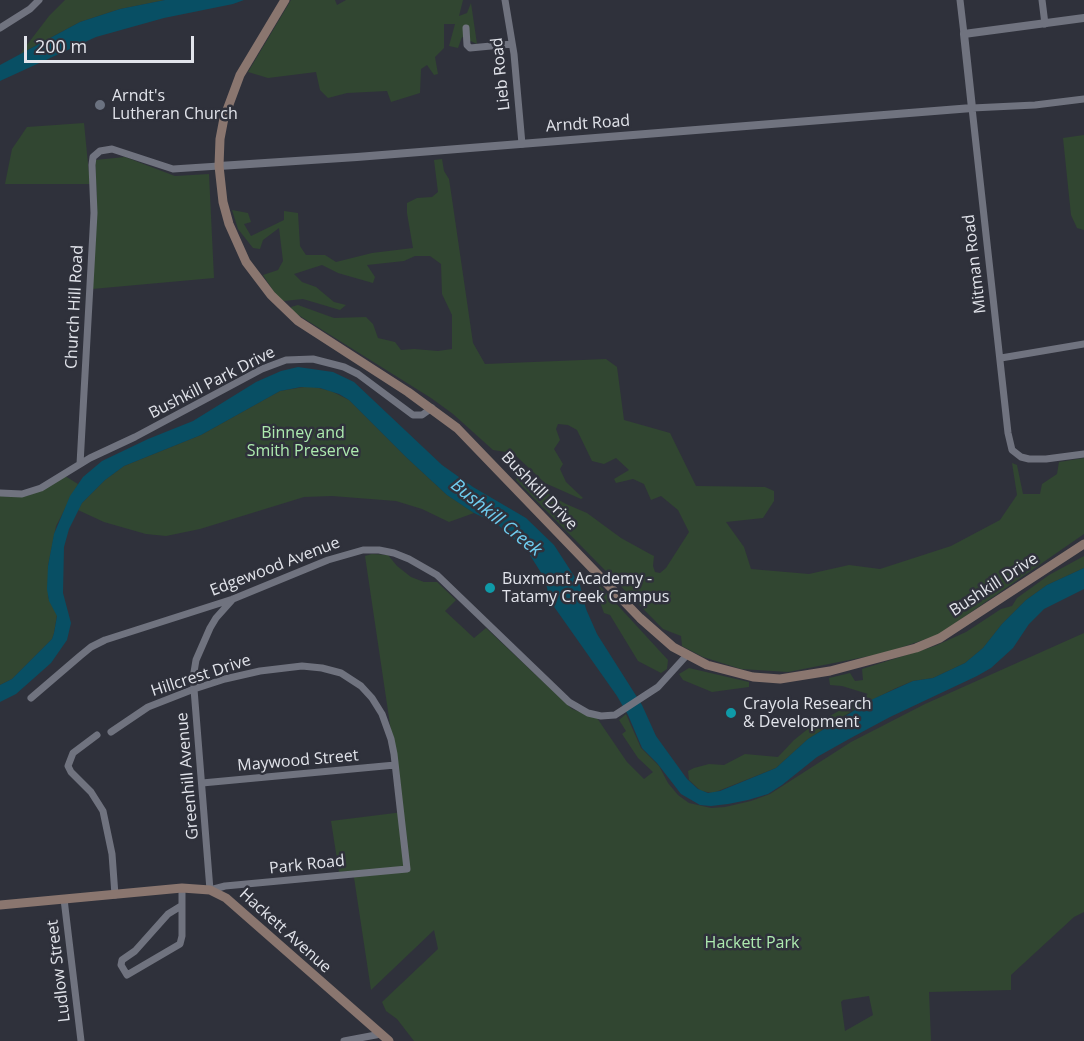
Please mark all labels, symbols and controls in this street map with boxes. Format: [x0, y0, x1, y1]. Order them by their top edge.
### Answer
scale bar [27, 24, 196, 62]
text: 200 m [35, 34, 87, 58]
street label: Lieb Road [488, 36, 514, 112]
place label: Arndt's Lutheran Church [112, 86, 238, 124]
marker: Arndt's Lutheran Church [93, 98, 107, 112]
street label: Arndt Road [545, 111, 631, 137]
street label: Mitman Road [959, 213, 991, 315]
street label: Church Hill Road [62, 245, 88, 369]
street label: Bushkill Park Drive [146, 343, 278, 423]
park label: Binney and Smith Preserve [247, 423, 359, 461]
street label: Bushkill Drive [497, 448, 581, 534]
water label: Bushkill Creek [446, 475, 546, 561]
street label: Edgewood Avenue [207, 533, 343, 601]
street label: Bushkill Drive [946, 549, 1042, 621]
place label: Buxmont Academy - Tatamy Creek Campus [502, 569, 669, 607]
marker: Buxmont Academy - Tatamy Creek Campus [483, 581, 497, 595]
street label: Hillcrest Drive [149, 651, 253, 701]
place label: Crayola Research & Development [743, 694, 872, 732]
marker: Crayola Research & Development [724, 706, 738, 720]
street label: Greenhill Avenue [173, 712, 203, 840]
street label: Maywood Street [237, 746, 359, 776]
street label: Park Road [268, 851, 346, 879]
street label: Hackett Avenue [235, 885, 335, 977]
street label: Ludlow Street [43, 919, 75, 1023]
park label: Hackett Park [705, 933, 799, 953]

